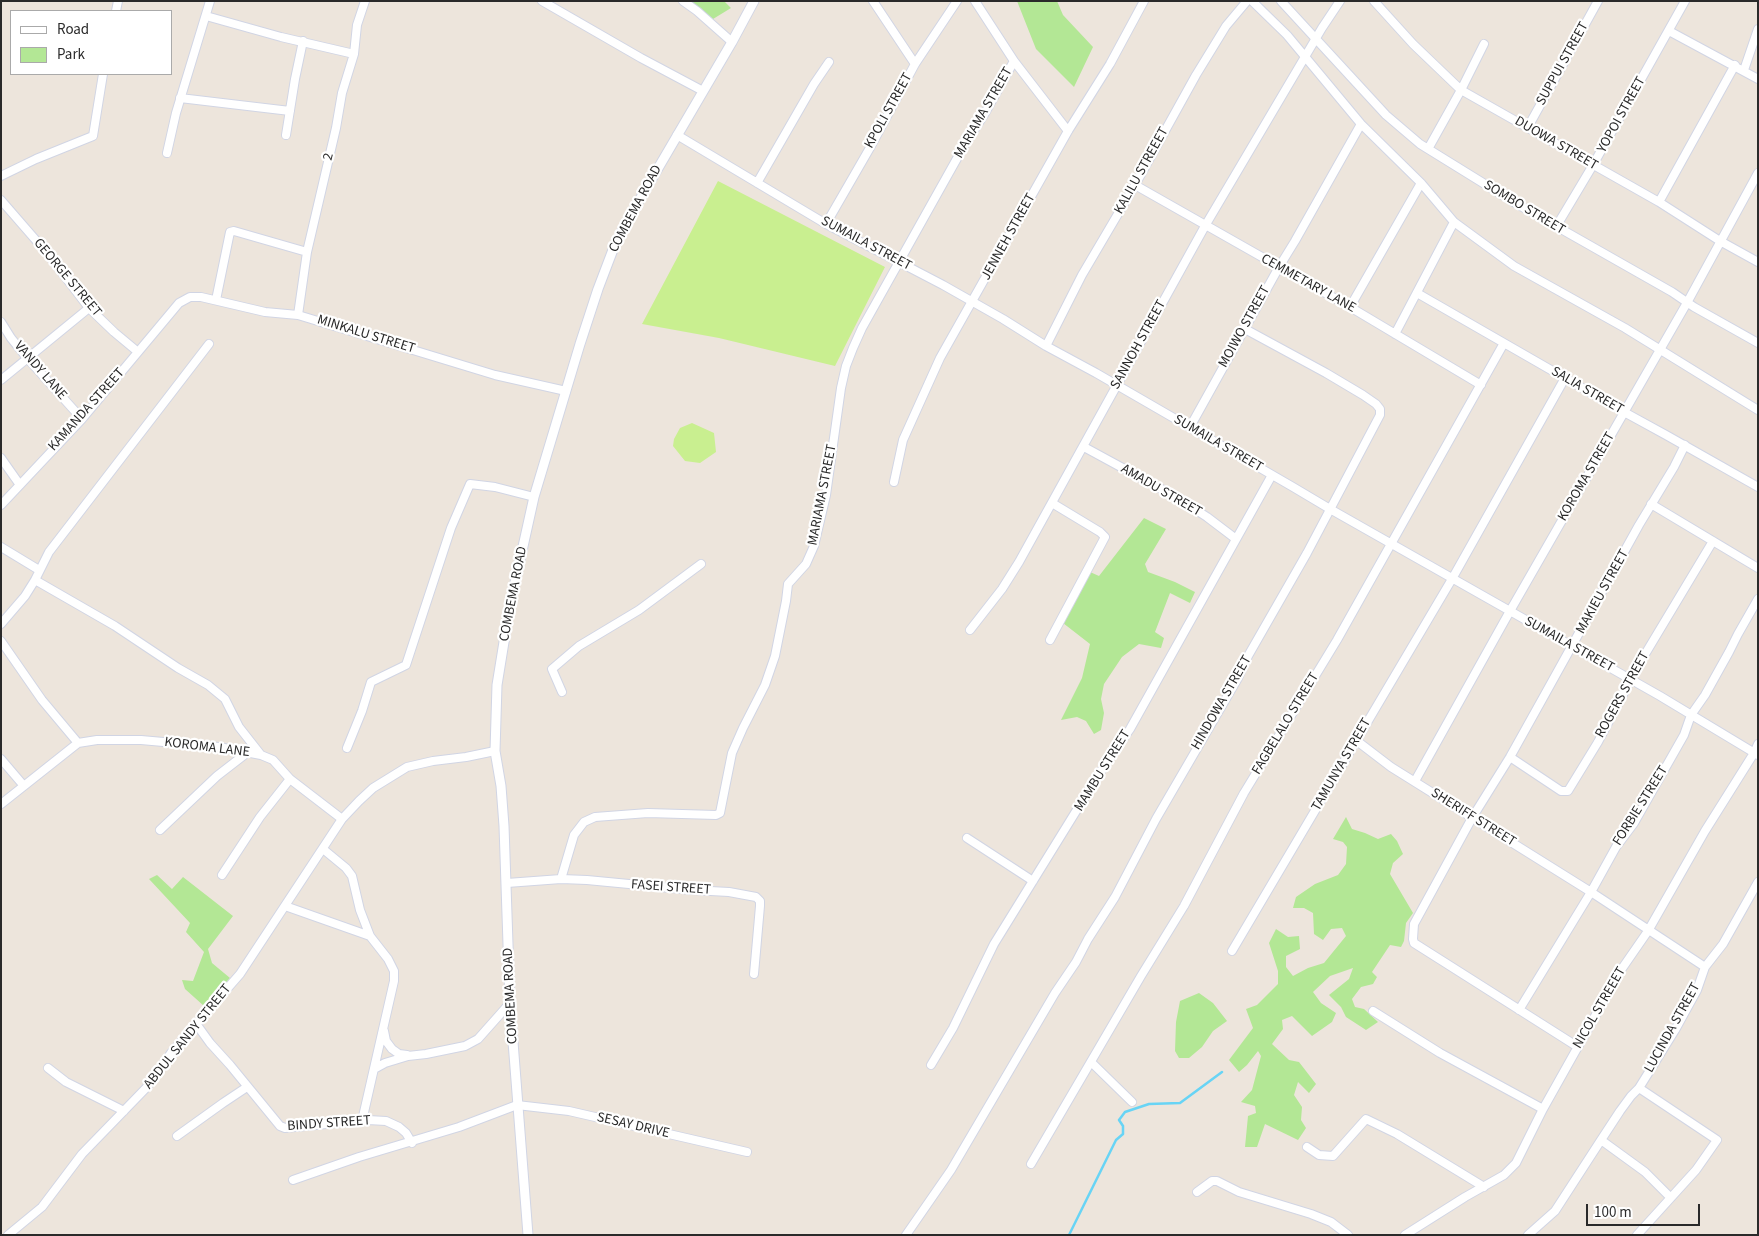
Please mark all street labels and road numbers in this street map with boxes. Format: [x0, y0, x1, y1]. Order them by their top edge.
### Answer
street label: SUPPUI STREET [1533, 19, 1593, 109]
street label: MARIAMA STREET [951, 64, 1017, 162]
street label: KPOLI STREET [861, 70, 917, 152]
street label: YOPOI STREET [1594, 74, 1650, 156]
street label: DUOWA STREET [1511, 113, 1601, 175]
street label: KALILU STREEET [1111, 125, 1173, 217]
street label: 2 [320, 152, 338, 162]
street label: COMBEMA ROAD [606, 162, 666, 256]
street label: SOMBO STREET [1480, 177, 1568, 239]
street label: JENNEH STREET [978, 191, 1040, 283]
street label: SUMAILA STREET [818, 213, 914, 275]
street label: GEORGE STREET [29, 235, 105, 321]
street label: CEMMETARY LANE [1258, 251, 1358, 317]
street label: MOIWO STREET [1216, 283, 1274, 371]
street label: SANNOH STREET [1108, 297, 1170, 393]
street label: MINKALU STREET [315, 312, 417, 358]
street label: VANDY LANE [10, 338, 70, 404]
street label: SALIA STREET [1548, 364, 1626, 418]
street label: KAMANDA STREET [45, 365, 129, 455]
street label: SUMAILA STREET [1170, 412, 1266, 476]
street label: KOROMA STREET [1555, 430, 1619, 524]
street label: MARIAMA STREET [805, 443, 841, 547]
street label: AMADU STREET [1118, 461, 1204, 521]
street label: COMBEMA ROAD [497, 545, 531, 643]
street label: MAKIEU STREET [1573, 547, 1633, 637]
street label: SUMAILA STREET [1521, 613, 1617, 677]
street label: ROGERS STREET [1592, 649, 1654, 741]
street label: HINDOWA STREET [1188, 653, 1256, 753]
street label: FAGBELALO STREET [1249, 670, 1323, 778]
street label: TAMUNYA STREET [1309, 716, 1375, 814]
street label: MAMBU STREET [1071, 727, 1135, 815]
street label: KOROMA LANE [163, 734, 251, 762]
street label: FORBIE STREET [1610, 763, 1672, 849]
street label: SHERIFF STREET [1427, 785, 1519, 851]
street label: FASEI STREET [630, 877, 712, 899]
street label: COMBEMA ROAD [500, 947, 522, 1045]
street label: NICOL STREEET [1570, 964, 1630, 1052]
street label: LUCINDA STREET [1641, 980, 1705, 1076]
street label: ABDUL SANDY STREET [141, 981, 235, 1093]
street label: SESAY DRIVE [595, 1109, 671, 1143]
street label: BINDY STREET [287, 1113, 371, 1135]

